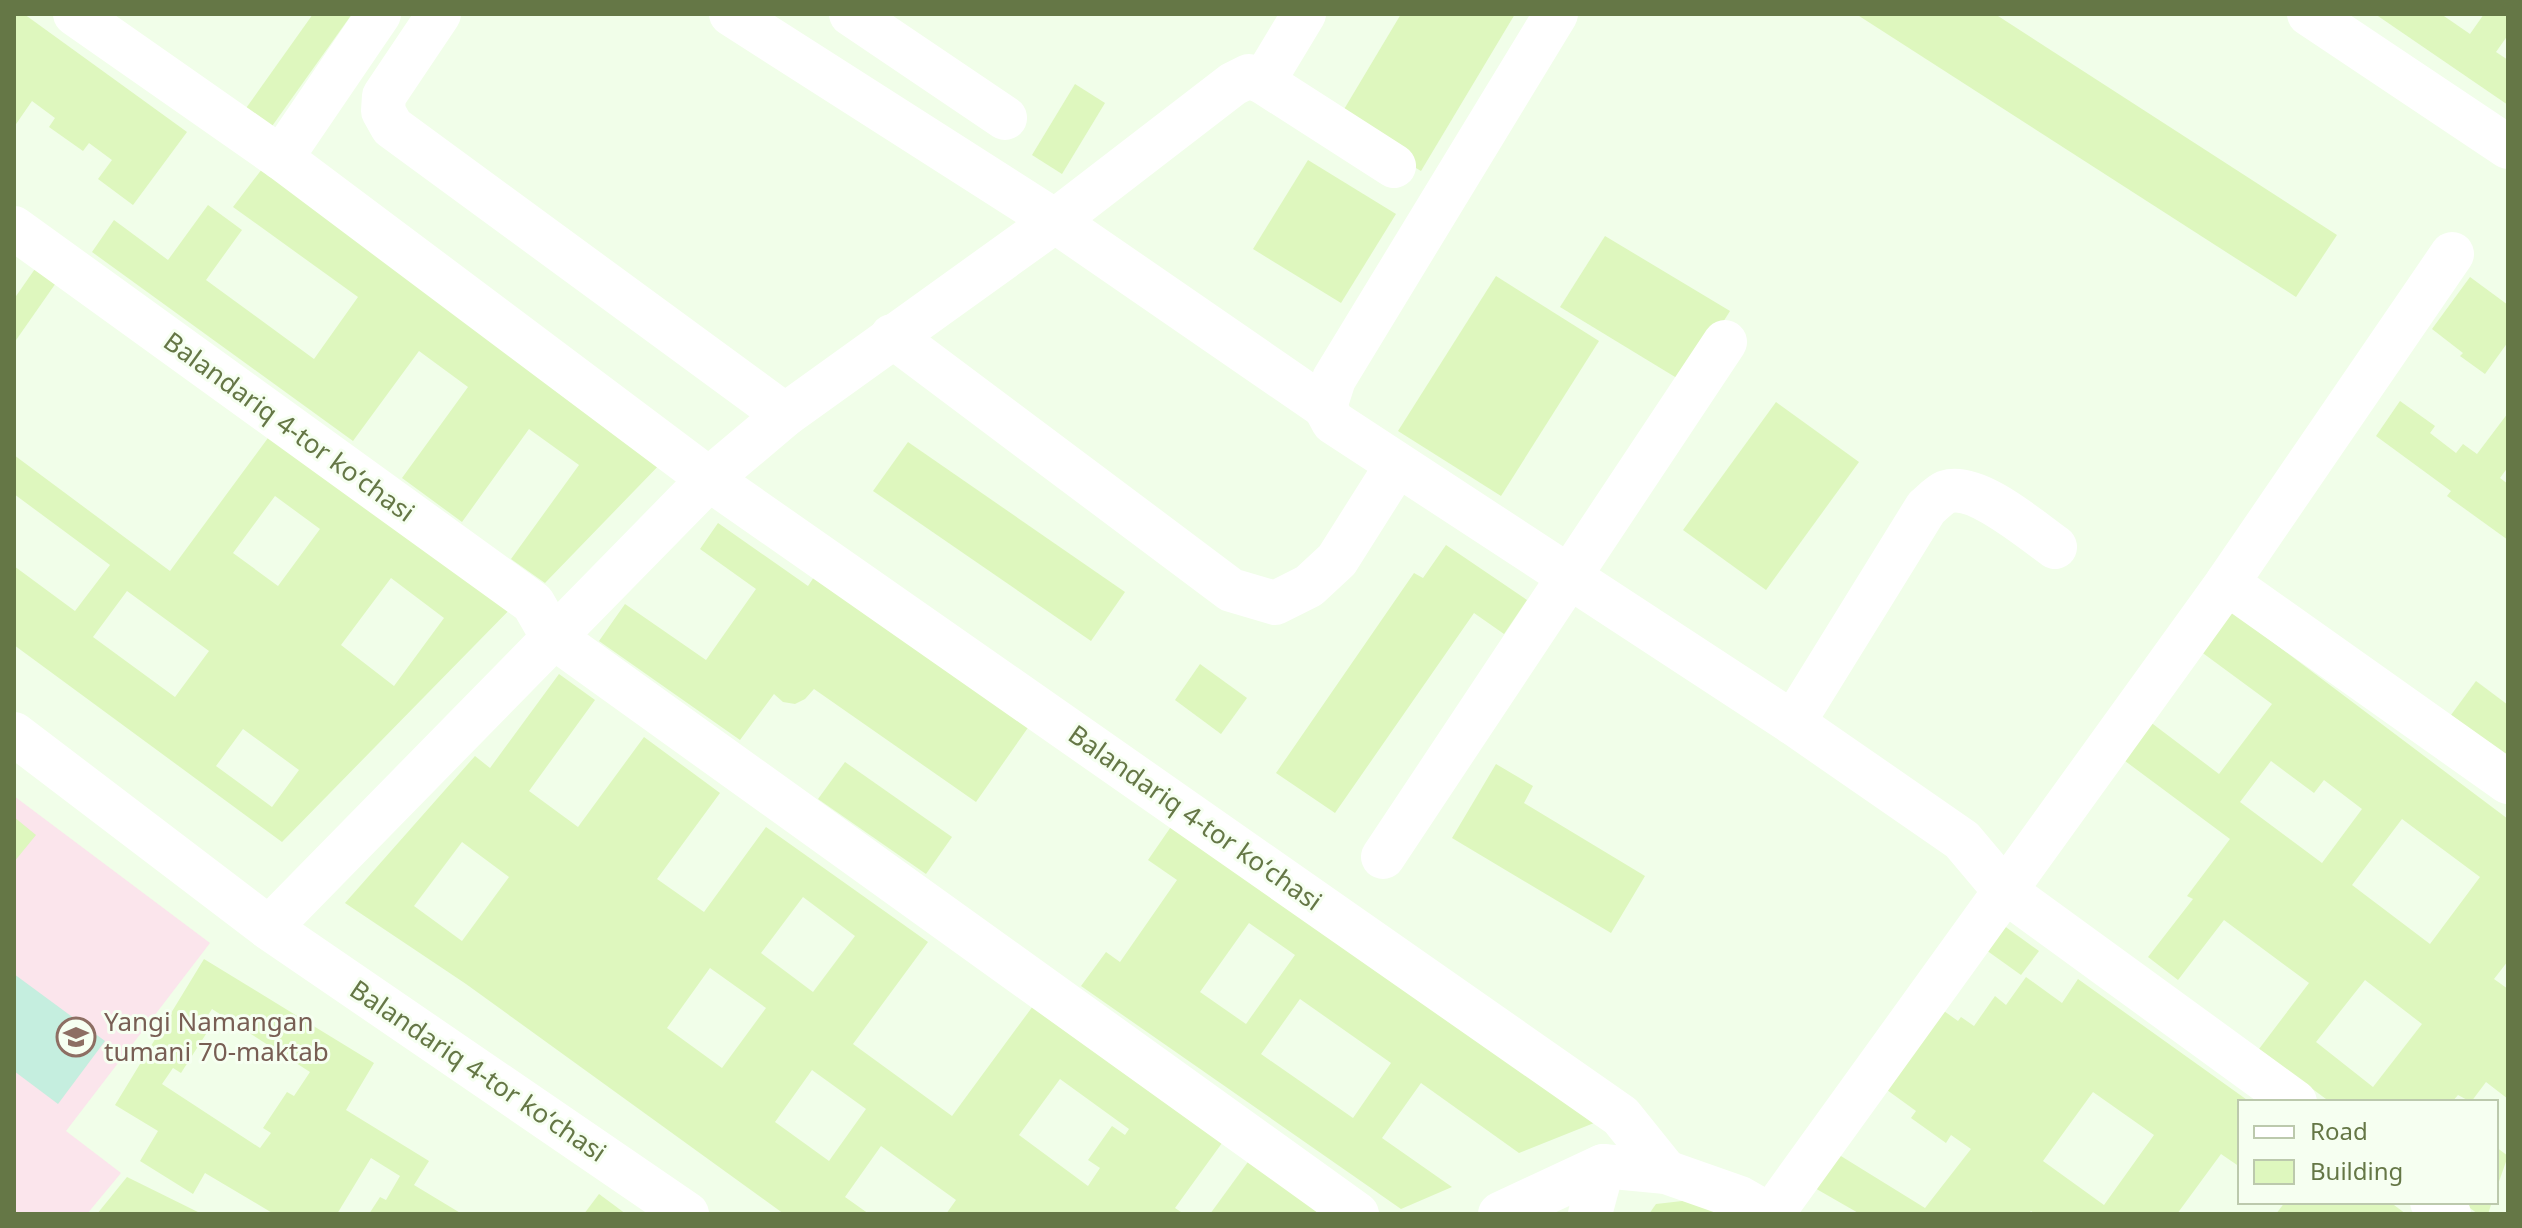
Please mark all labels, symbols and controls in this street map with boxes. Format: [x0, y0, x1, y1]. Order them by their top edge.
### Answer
street label: Balandariq 4-tor koʻchasi [157, 323, 422, 529]
street label: Balandariq 4-tor koʻchasi [1062, 716, 1330, 919]
street label: Balandariq 4-tor koʻchasi [343, 971, 614, 1170]
place label: Yangi Namangan tumani 70-maktab [104, 1003, 329, 1069]
school or university icon: Yangi Namangan tumani 70-maktab [55, 1016, 97, 1058]
legend [2238, 1100, 2498, 1204]
text: Road [2310, 1114, 2368, 1147]
text: Building [2310, 1154, 2403, 1187]

